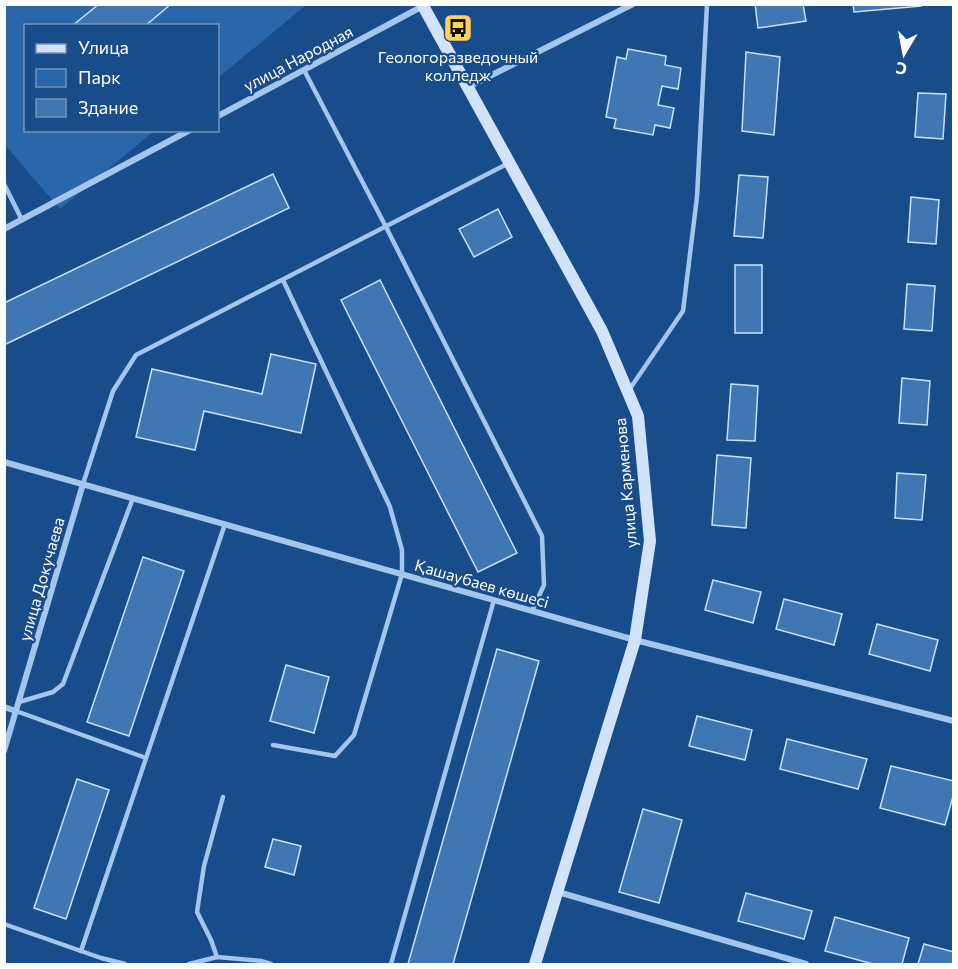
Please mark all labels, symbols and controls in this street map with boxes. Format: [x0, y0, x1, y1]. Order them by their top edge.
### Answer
bus stop icon: Геологоразведочный колледж [442, 12, 474, 44]
street label: улица Народная [240, 21, 356, 95]
legend [24, 24, 219, 132]
north arrow [874, 24, 934, 84]
text: Улица [78, 36, 129, 58]
place label: Геологоразведочный колледж [378, 47, 538, 84]
text: С [894, 59, 908, 80]
text: Парк [78, 66, 121, 88]
text: Здание [78, 96, 138, 118]
street label: улица Карменова [610, 417, 640, 549]
street label: улица Докучаева [14, 515, 68, 643]
street label: Қашаубаев көшесі [413, 555, 551, 611]

